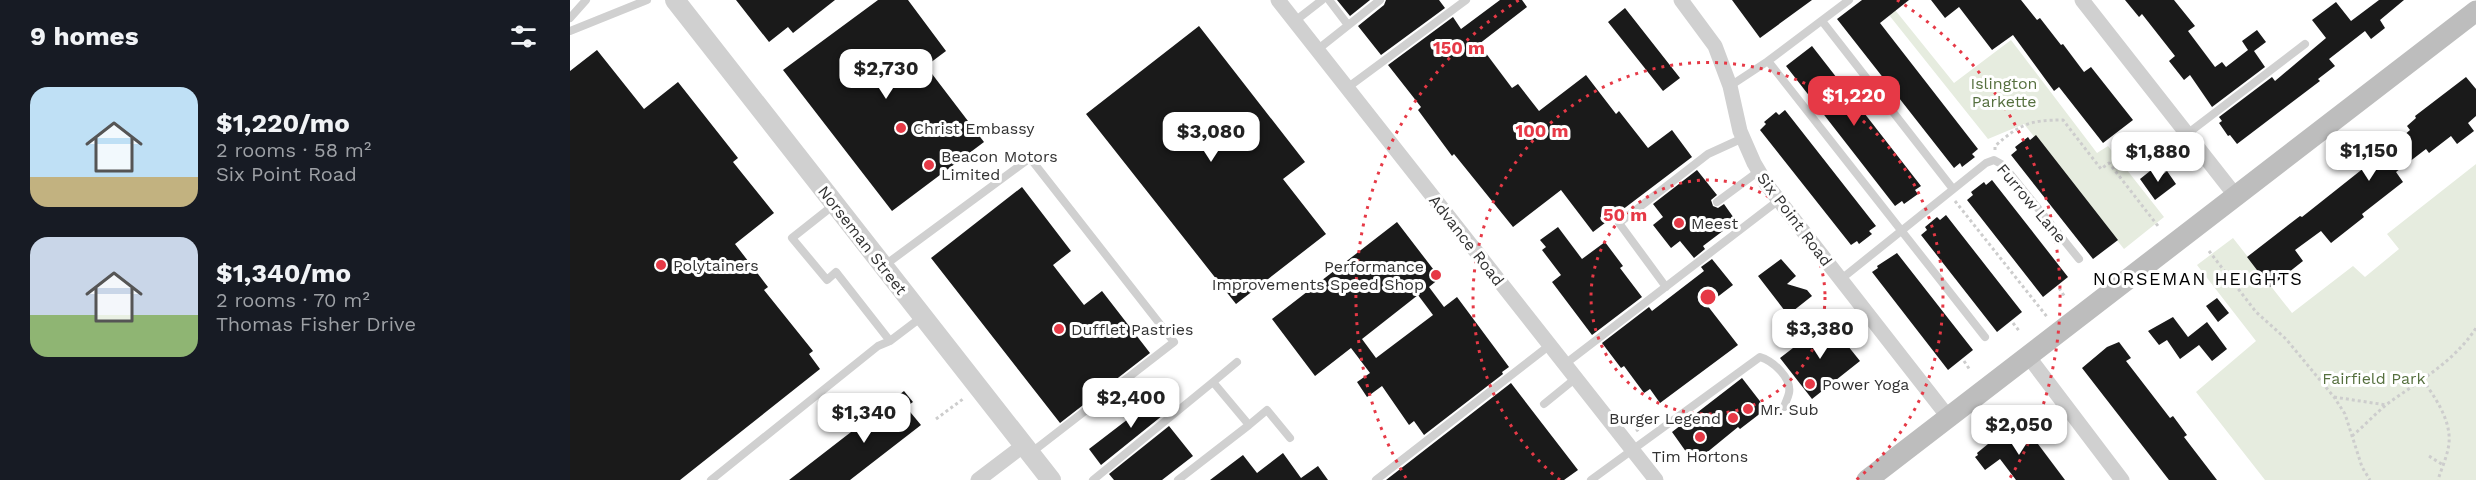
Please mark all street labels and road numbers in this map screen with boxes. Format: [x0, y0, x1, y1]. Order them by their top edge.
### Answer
street label: Furrow Lane [1993, 160, 2070, 247]
street label: Six Point Road [1753, 169, 1836, 270]
street label: Norseman Street [814, 182, 911, 299]
street label: Advance Road [1425, 191, 1508, 290]

